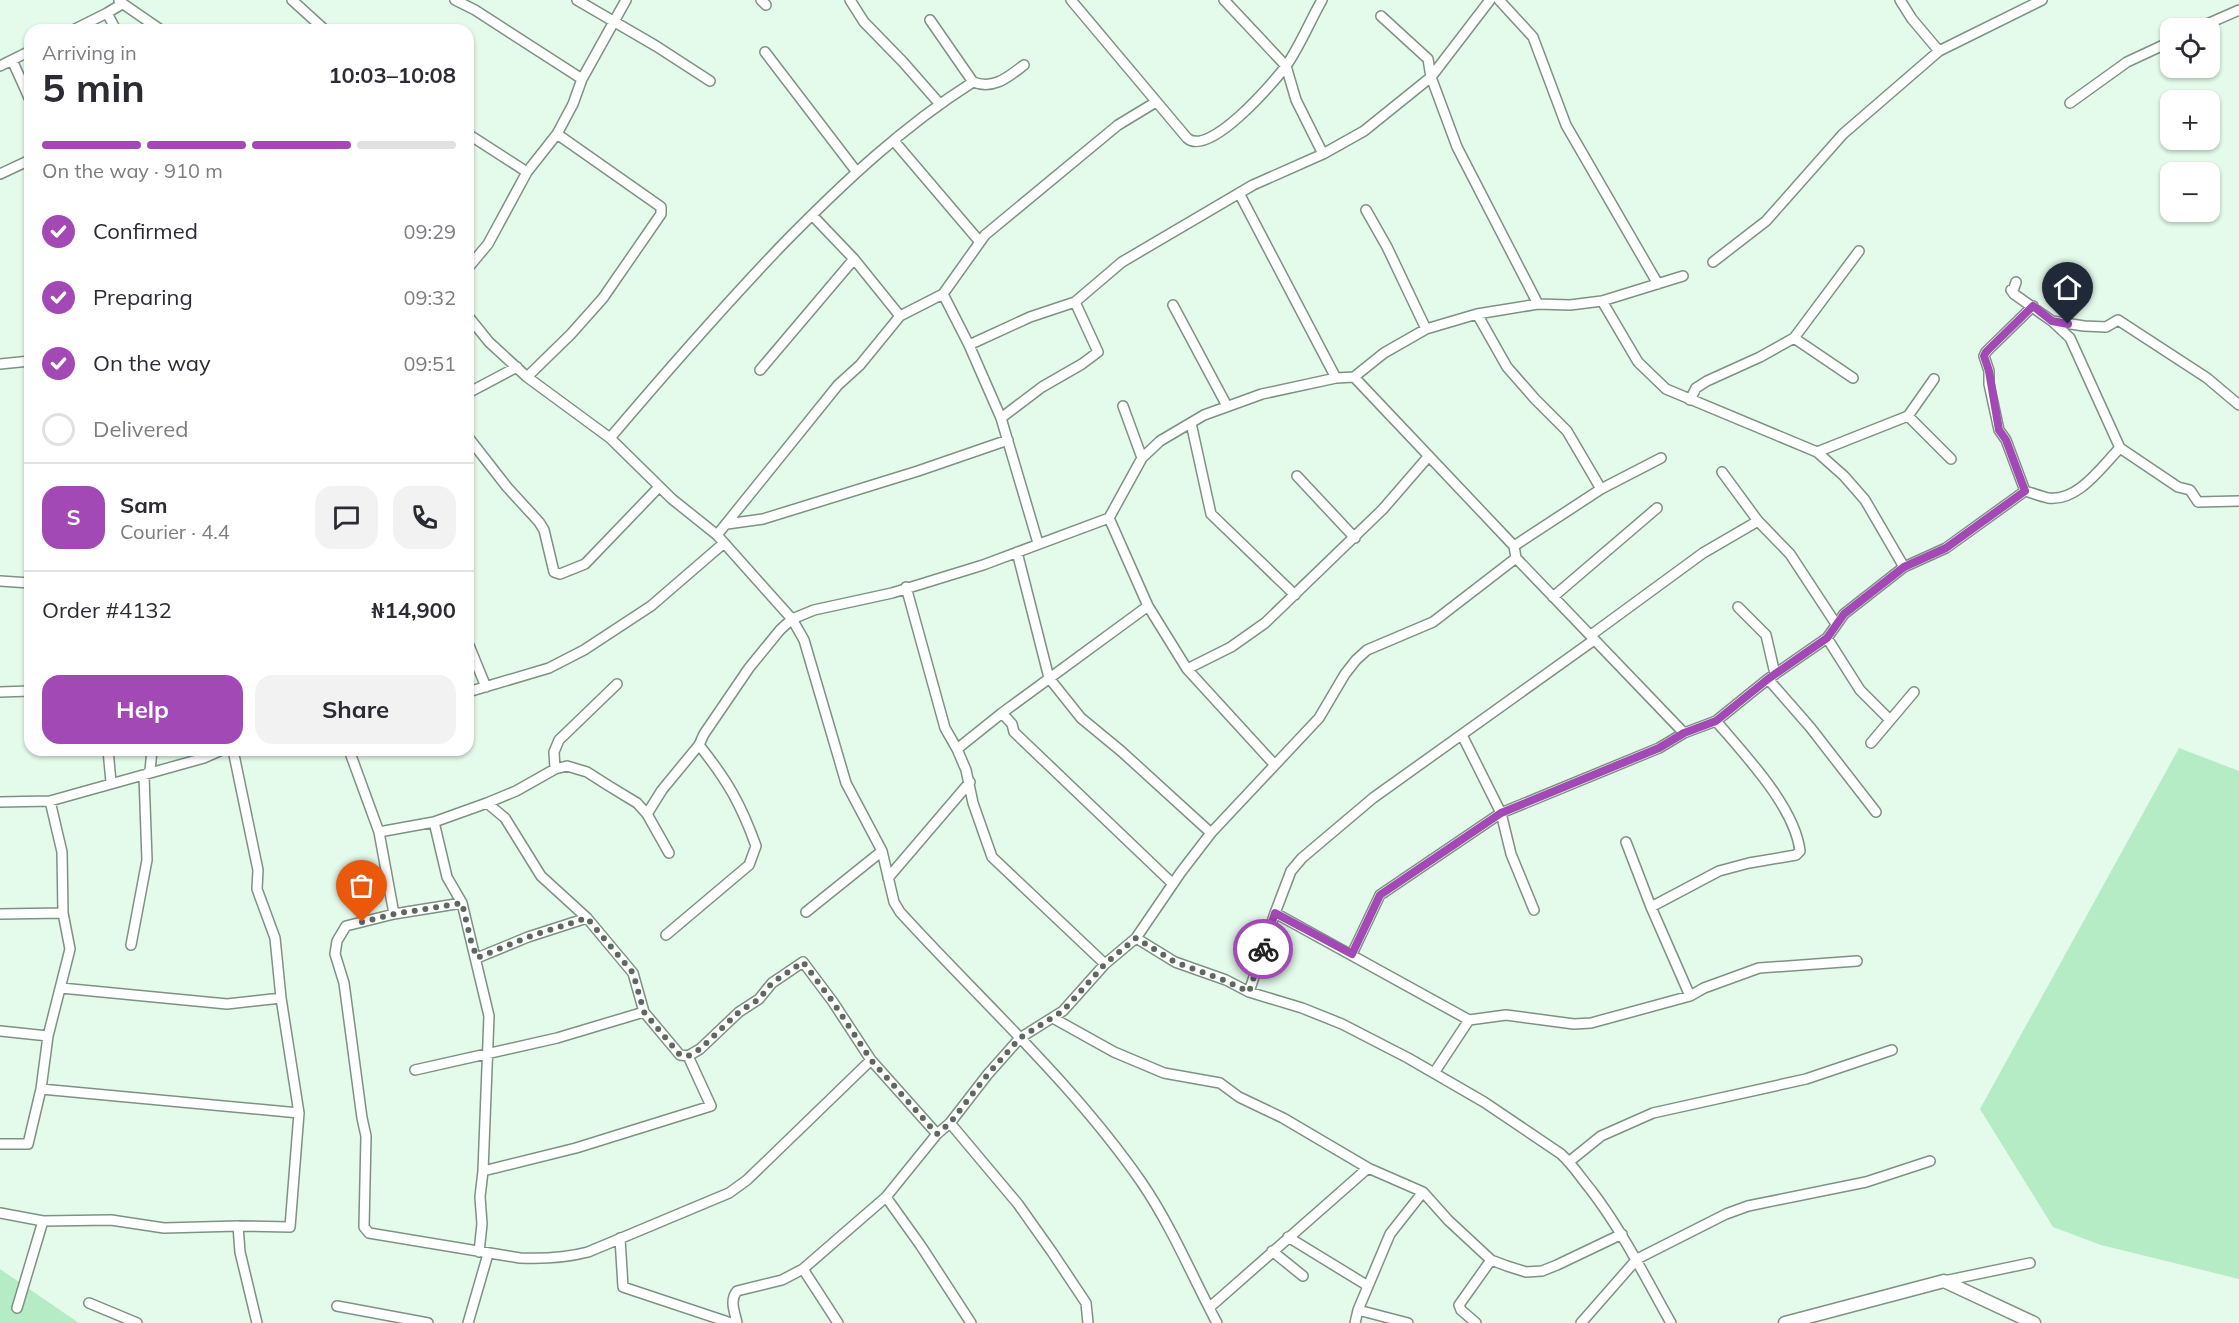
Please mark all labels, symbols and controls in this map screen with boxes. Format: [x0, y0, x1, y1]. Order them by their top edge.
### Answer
map controls [2160, 18, 2220, 222]
button: locate [2160, 18, 2220, 78]
text: Arriving in [42, 40, 137, 65]
text: 10:03–10:08 [328, 61, 456, 89]
text: 5 min [42, 63, 145, 112]
button: + [2160, 90, 2220, 150]
text: On the way · 910 m [42, 158, 223, 183]
button: − [2160, 162, 2220, 222]
icon: check [42, 215, 75, 248]
text: Confirmed [93, 217, 198, 245]
text: 09:29 [403, 219, 456, 244]
pin [2042, 262, 2093, 324]
icon: home [2051, 271, 2084, 304]
icon: check [42, 281, 75, 314]
text: Preparing [93, 283, 193, 311]
text: 09:32 [403, 285, 456, 310]
icon: check [42, 347, 75, 380]
text: On the way [93, 349, 211, 377]
text: 09:51 [403, 351, 456, 376]
text: Delivered [93, 415, 188, 443]
button: chat [315, 486, 378, 549]
button: phone [393, 486, 456, 549]
text: Sam [120, 491, 168, 519]
text: S [66, 503, 81, 531]
text: Courier · 4.4 [120, 519, 230, 544]
text: Order #4132 [42, 596, 172, 624]
text: ₦14,900 [371, 596, 456, 624]
button: Help [42, 675, 243, 744]
button: Share [255, 675, 456, 744]
pin [336, 860, 387, 922]
icon: bag [345, 869, 378, 902]
courier [1233, 919, 1293, 979]
icon: bike [1247, 933, 1280, 966]

